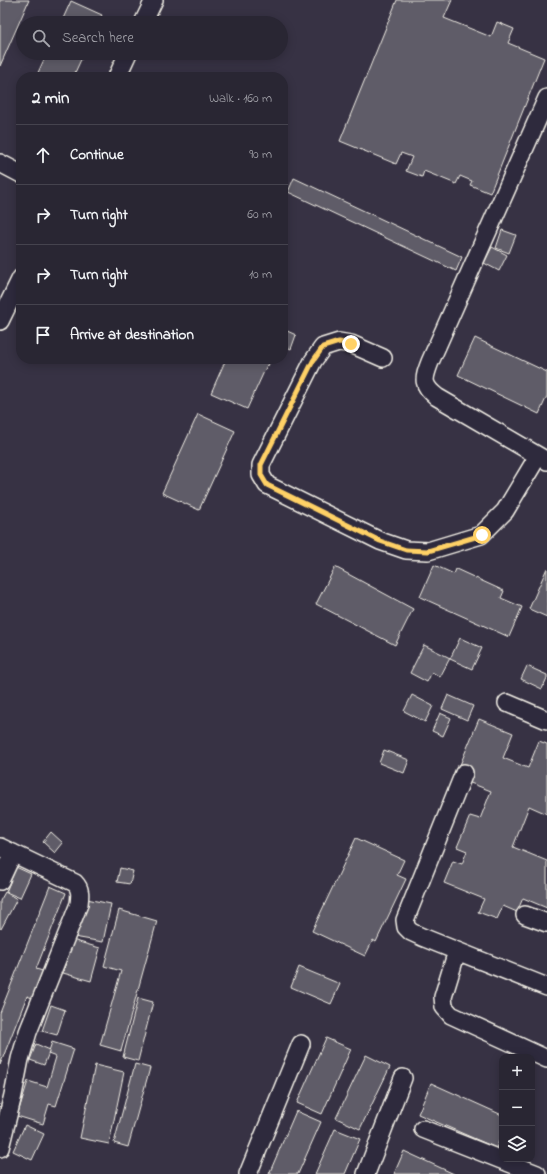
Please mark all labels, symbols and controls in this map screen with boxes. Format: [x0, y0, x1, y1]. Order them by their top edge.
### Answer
search box [16, 16, 288, 60]
icon: search [30, 27, 52, 49]
text: Search here [62, 27, 134, 49]
text: 2 min [32, 86, 69, 111]
text: Walk · 160 m [209, 89, 272, 108]
icon: ahead [32, 144, 54, 166]
text: Continue [70, 144, 124, 166]
text: 90 m [249, 145, 272, 164]
icon: right [32, 204, 54, 226]
text: Turn right [70, 204, 128, 226]
text: 60 m [247, 205, 272, 224]
icon: right [32, 264, 54, 286]
text: Turn right [70, 264, 128, 286]
text: 10 m [249, 265, 272, 284]
icon: arrive [32, 324, 54, 346]
text: Arrive at destination [70, 324, 194, 346]
route end [342, 335, 360, 353]
route start [473, 526, 491, 544]
map controls [499, 1054, 535, 1162]
button: + [499, 1054, 535, 1090]
button: − [499, 1090, 535, 1126]
button: layers [499, 1126, 535, 1162]

